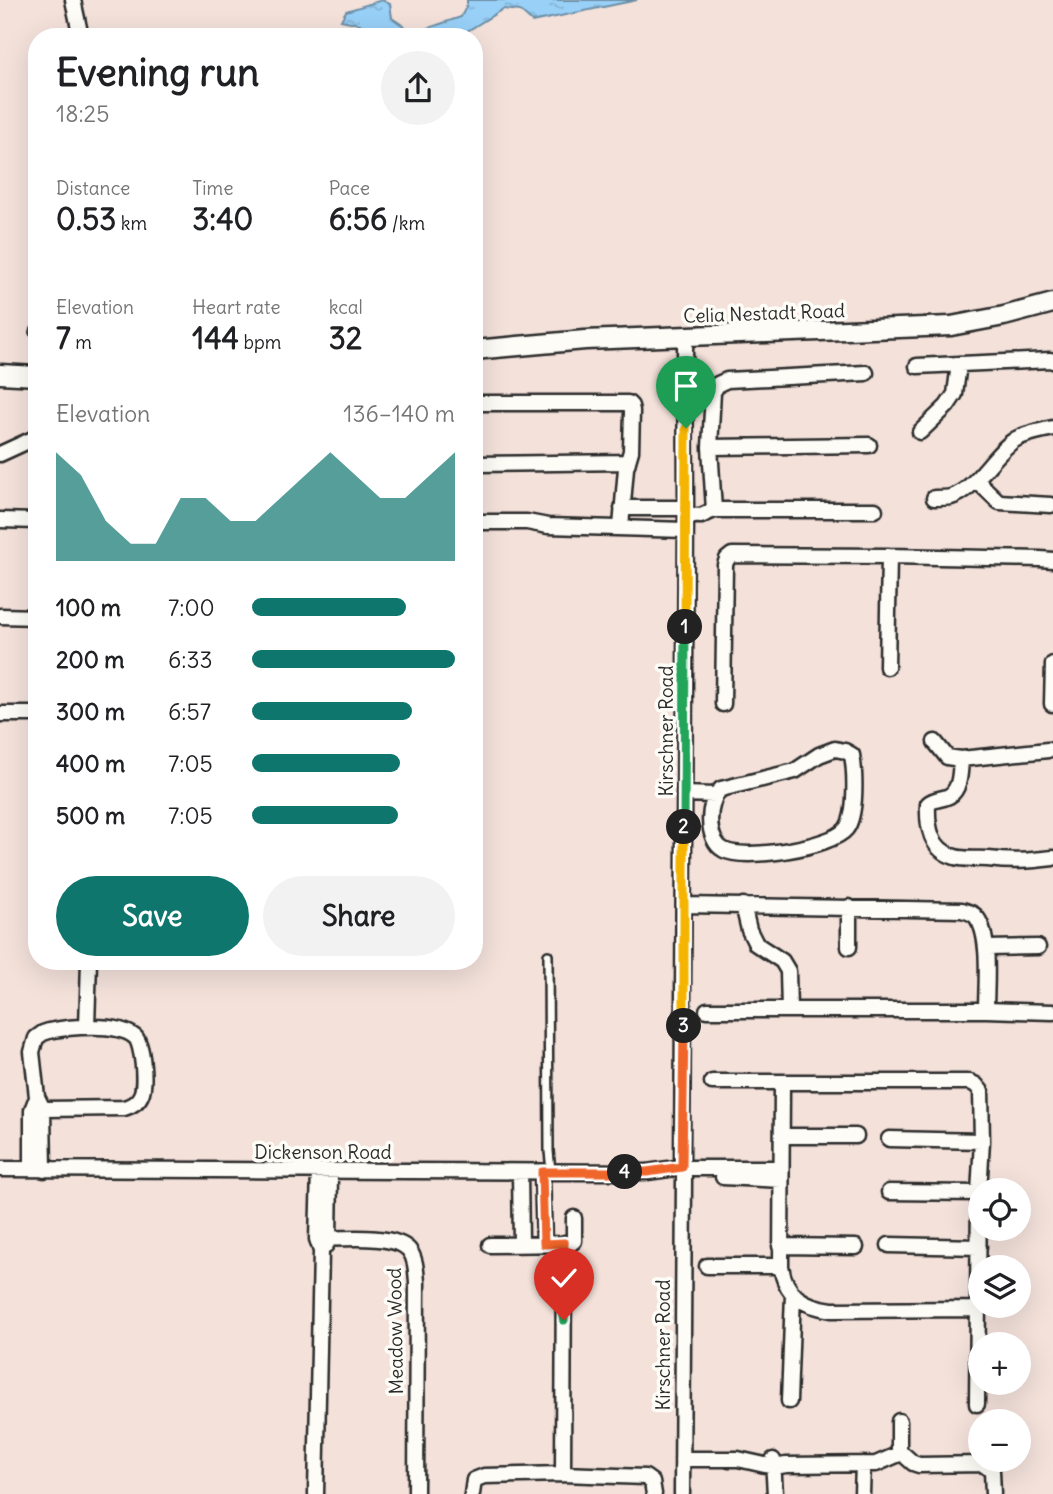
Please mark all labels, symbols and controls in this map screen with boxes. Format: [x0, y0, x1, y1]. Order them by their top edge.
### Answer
text: Evening run [56, 49, 259, 96]
button: share [381, 51, 455, 125]
text: 18:25 [56, 99, 109, 128]
text: Distance [56, 176, 130, 200]
text: Time [192, 176, 233, 200]
text: Pace [329, 176, 370, 200]
text: 0.53 [56, 200, 116, 238]
text: 3:40 [192, 200, 253, 238]
text: 6:56 [329, 200, 387, 238]
text: km [116, 211, 147, 235]
text: /km [387, 211, 425, 235]
text: Elevation [56, 295, 134, 319]
text: Heart rate [192, 295, 280, 319]
text: kcal [329, 295, 363, 319]
street label: Celia Nestadt Road [683, 298, 845, 328]
text: 7 [56, 319, 71, 357]
text: 144 [192, 319, 239, 357]
text: 32 [329, 319, 362, 357]
text: m [71, 330, 92, 354]
text: bpm [239, 330, 281, 354]
pin [656, 356, 716, 428]
icon: arrive [667, 367, 705, 405]
text: Elevation [56, 399, 150, 428]
text: 136–140 m [343, 399, 455, 428]
text: 100 m [56, 593, 121, 622]
text: 7:00 [168, 593, 215, 622]
pin: 1 [668, 610, 702, 644]
text: 1 [681, 614, 688, 638]
text: 200 m [56, 645, 125, 674]
text: 6:33 [168, 645, 213, 674]
street label: Kirschner Road [654, 665, 678, 797]
text: 300 m [56, 697, 125, 726]
text: 6:57 [168, 697, 211, 726]
text: 400 m [56, 749, 125, 778]
text: 7:05 [168, 749, 213, 778]
text: 500 m [56, 801, 125, 830]
text: 7:05 [168, 801, 213, 830]
pin: 2 [666, 810, 702, 844]
text: 2 [678, 814, 689, 838]
button: Save [56, 876, 249, 956]
button: Share [263, 876, 455, 956]
pin: 3 [666, 1009, 702, 1044]
text: 3 [678, 1013, 689, 1037]
street label: Dickenson Road [254, 1140, 392, 1164]
pin: 4 [608, 1154, 642, 1190]
text: 4 [619, 1159, 630, 1183]
map controls [968, 1178, 1031, 1472]
button: locate [968, 1178, 1031, 1241]
pin [534, 1248, 594, 1320]
button: layers [968, 1255, 1031, 1318]
icon: check [545, 1259, 583, 1297]
street label: Meadow Wood [382, 1267, 408, 1395]
street label: Kirschner Road [651, 1279, 675, 1411]
button: + [968, 1332, 1031, 1395]
button: − [968, 1409, 1031, 1472]

